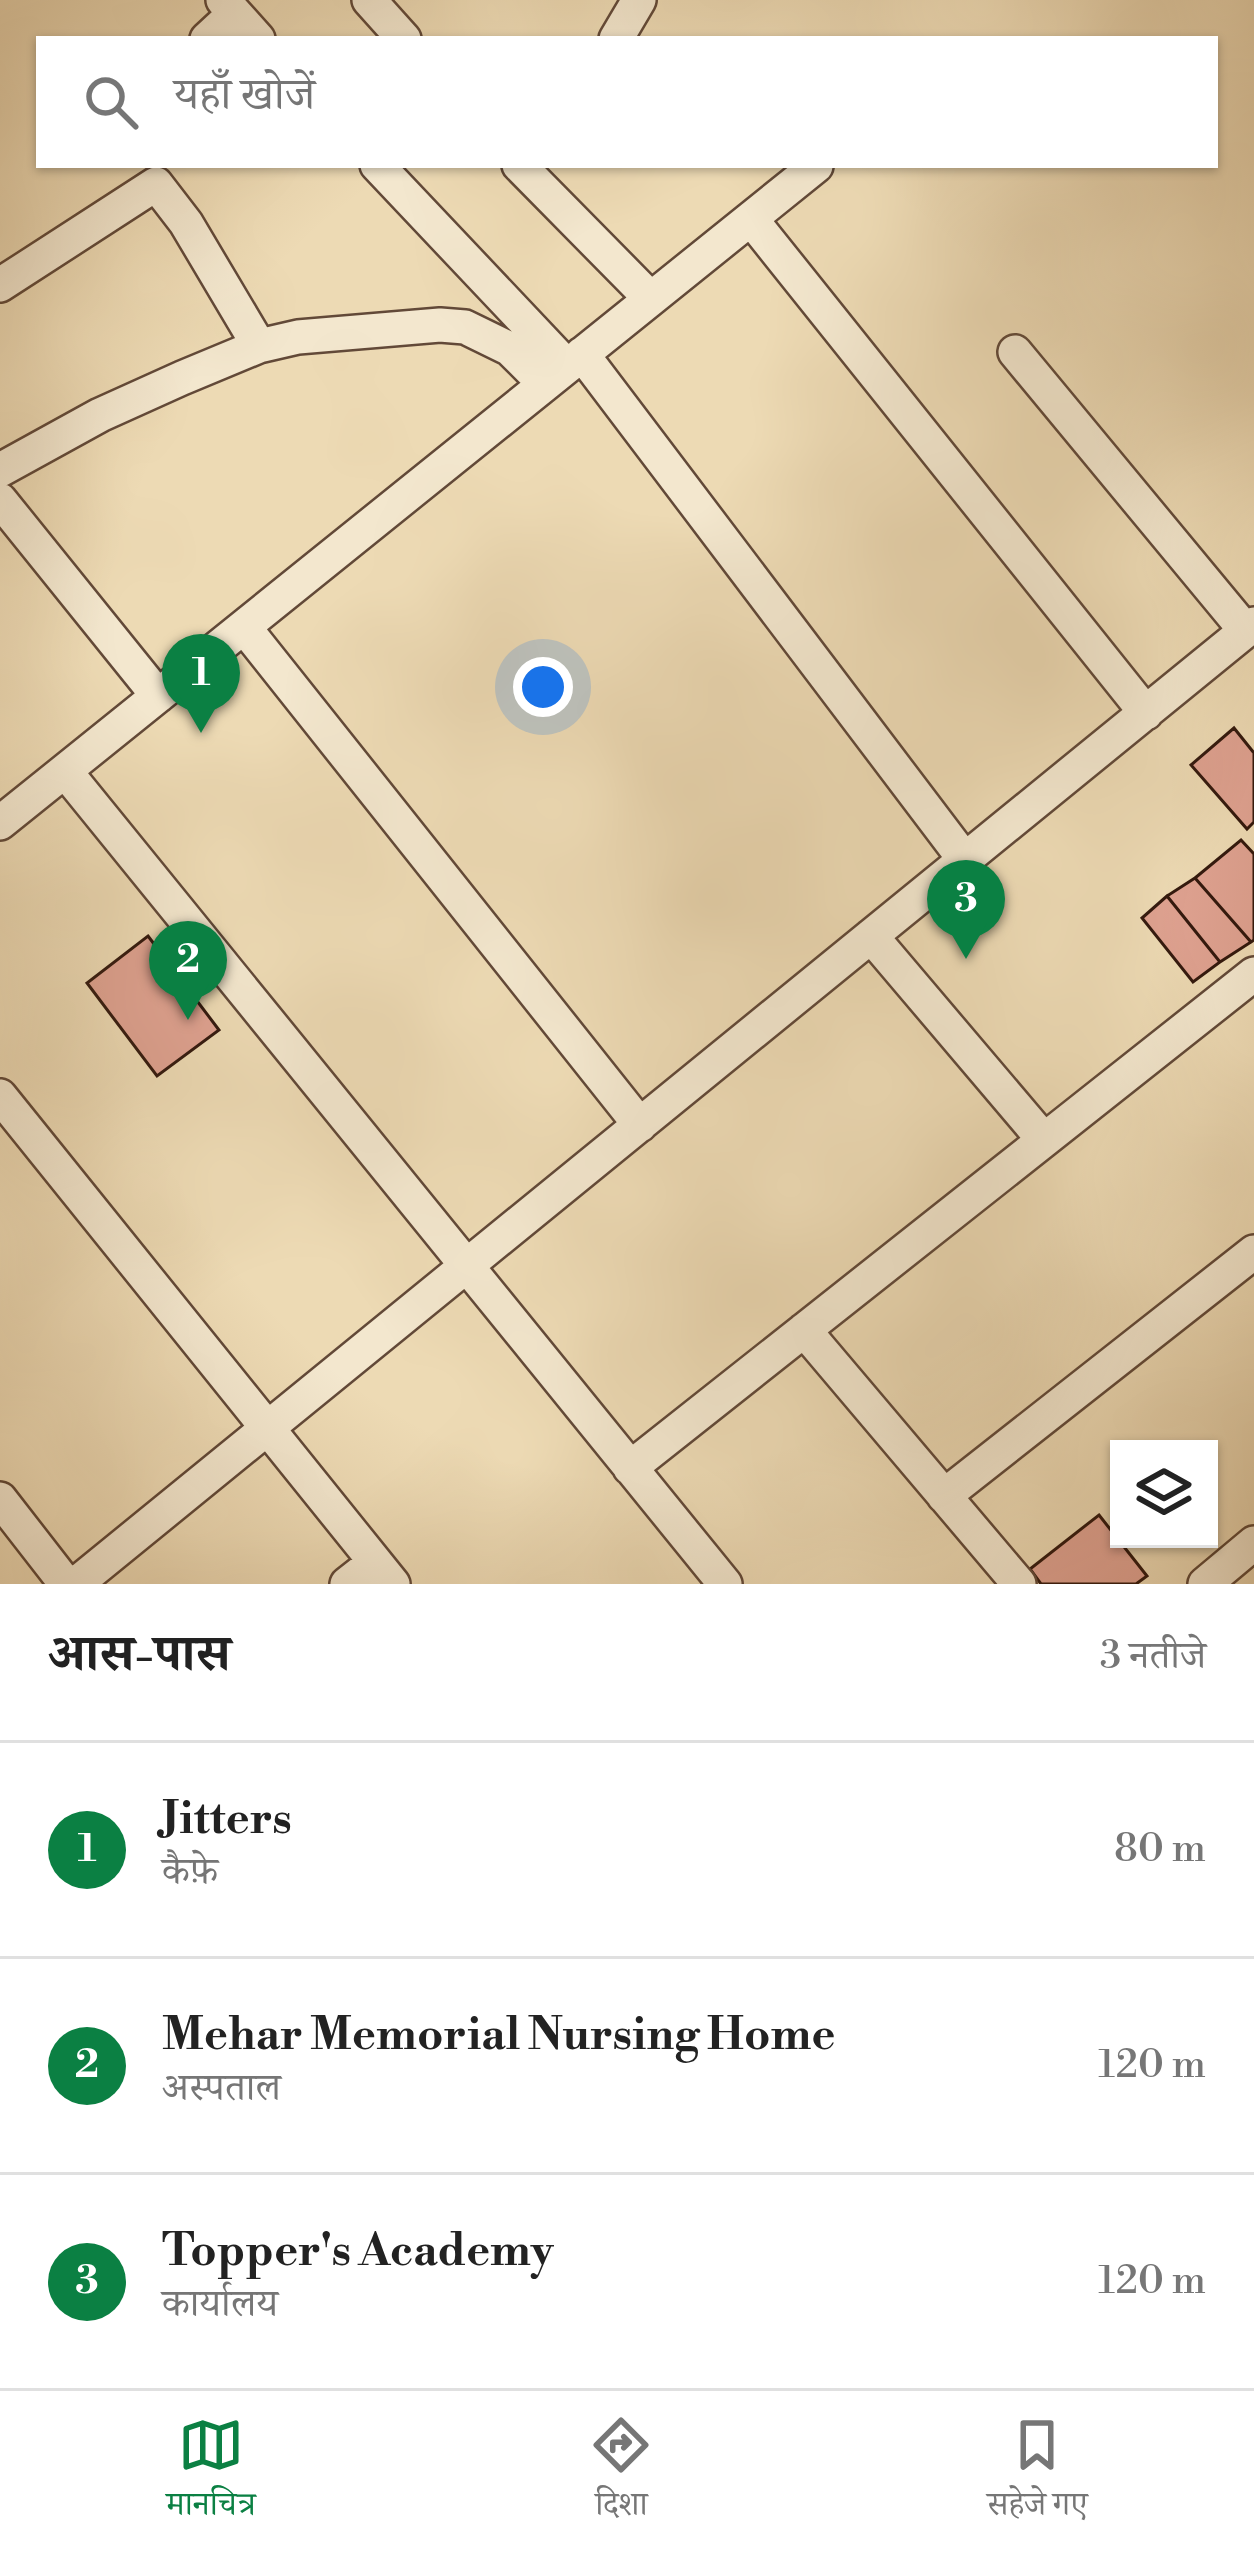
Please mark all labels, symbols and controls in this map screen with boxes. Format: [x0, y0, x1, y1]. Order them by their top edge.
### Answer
search box [36, 36, 1218, 168]
text: यहाँ खोजें [174, 67, 315, 124]
icon: search [78, 69, 144, 135]
pin: 1 [162, 634, 240, 733]
your location [513, 657, 573, 717]
pin: 3 [927, 860, 1005, 959]
pin: 2 [149, 921, 227, 1020]
map controls [1110, 1440, 1218, 1548]
button: layers [1110, 1440, 1218, 1548]
text: आस-पास [48, 1623, 230, 1687]
text: 3 नतीजे [1100, 1632, 1206, 1681]
text: Jitters [162, 1791, 292, 1848]
text: 1 [78, 1825, 96, 1874]
text: 80 m [1114, 1825, 1206, 1874]
text: कैफ़े [162, 1848, 218, 1897]
text: Mehar Memorial Nursing Home [162, 2007, 836, 2064]
text: 2 [75, 2041, 99, 2090]
text: 120 m [1098, 2041, 1206, 2090]
text: अस्पताल [162, 2064, 281, 2113]
text: Topper's Academy [162, 2223, 554, 2280]
text: 3 [75, 2257, 99, 2306]
text: 120 m [1098, 2257, 1206, 2306]
text: कार्यालय [162, 2280, 278, 2329]
tab: मानचित्र [166, 2412, 256, 2536]
tab: दिशा [588, 2412, 654, 2536]
tab: सहेजे गए [987, 2412, 1088, 2536]

